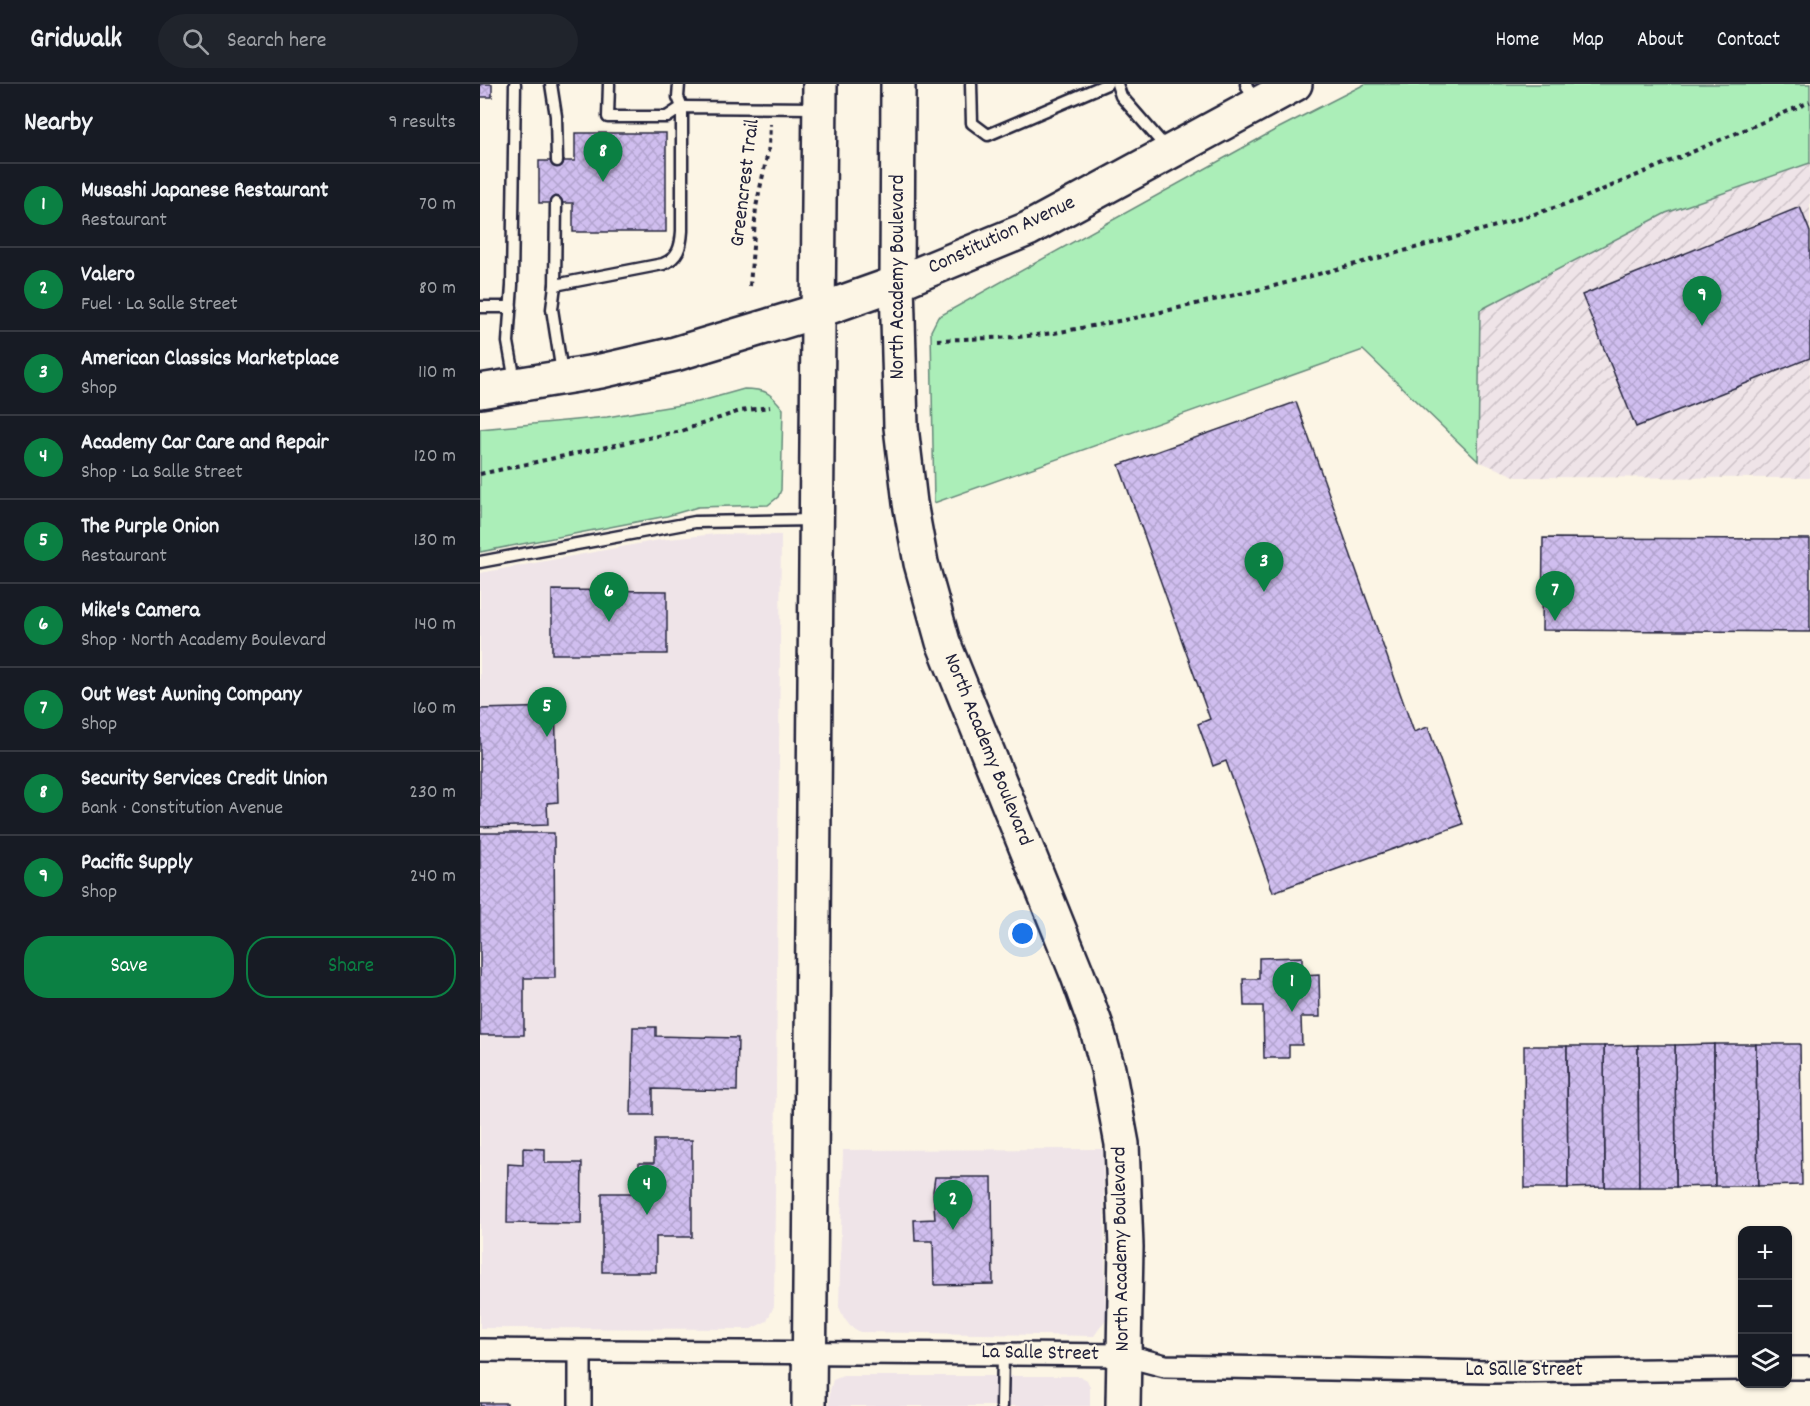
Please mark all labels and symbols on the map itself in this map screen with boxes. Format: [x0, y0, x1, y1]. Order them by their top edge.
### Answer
street label: Greencrest Trail [723, 117, 769, 249]
pin: 8 [584, 132, 622, 182]
street label: North Academy Boulevard [884, 174, 914, 380]
street label: Constitution Avenue [923, 189, 1081, 283]
pin: 9 [1682, 276, 1722, 326]
pin: 3 [1244, 542, 1284, 592]
pin: 6 [590, 572, 628, 622]
pin: 7 [1536, 572, 1574, 621]
street label: North Academy Boulevard [935, 649, 1039, 851]
pin: 5 [528, 688, 566, 737]
your location [1008, 919, 1037, 948]
pin: 1 [1272, 962, 1312, 1012]
street label: North Academy Boulevard [1105, 1146, 1139, 1352]
pin: 4 [628, 1166, 666, 1215]
pin: 2 [934, 1180, 972, 1230]
street label: La Salle Street [981, 1338, 1099, 1370]
street label: La Salle Street [1465, 1356, 1583, 1386]

